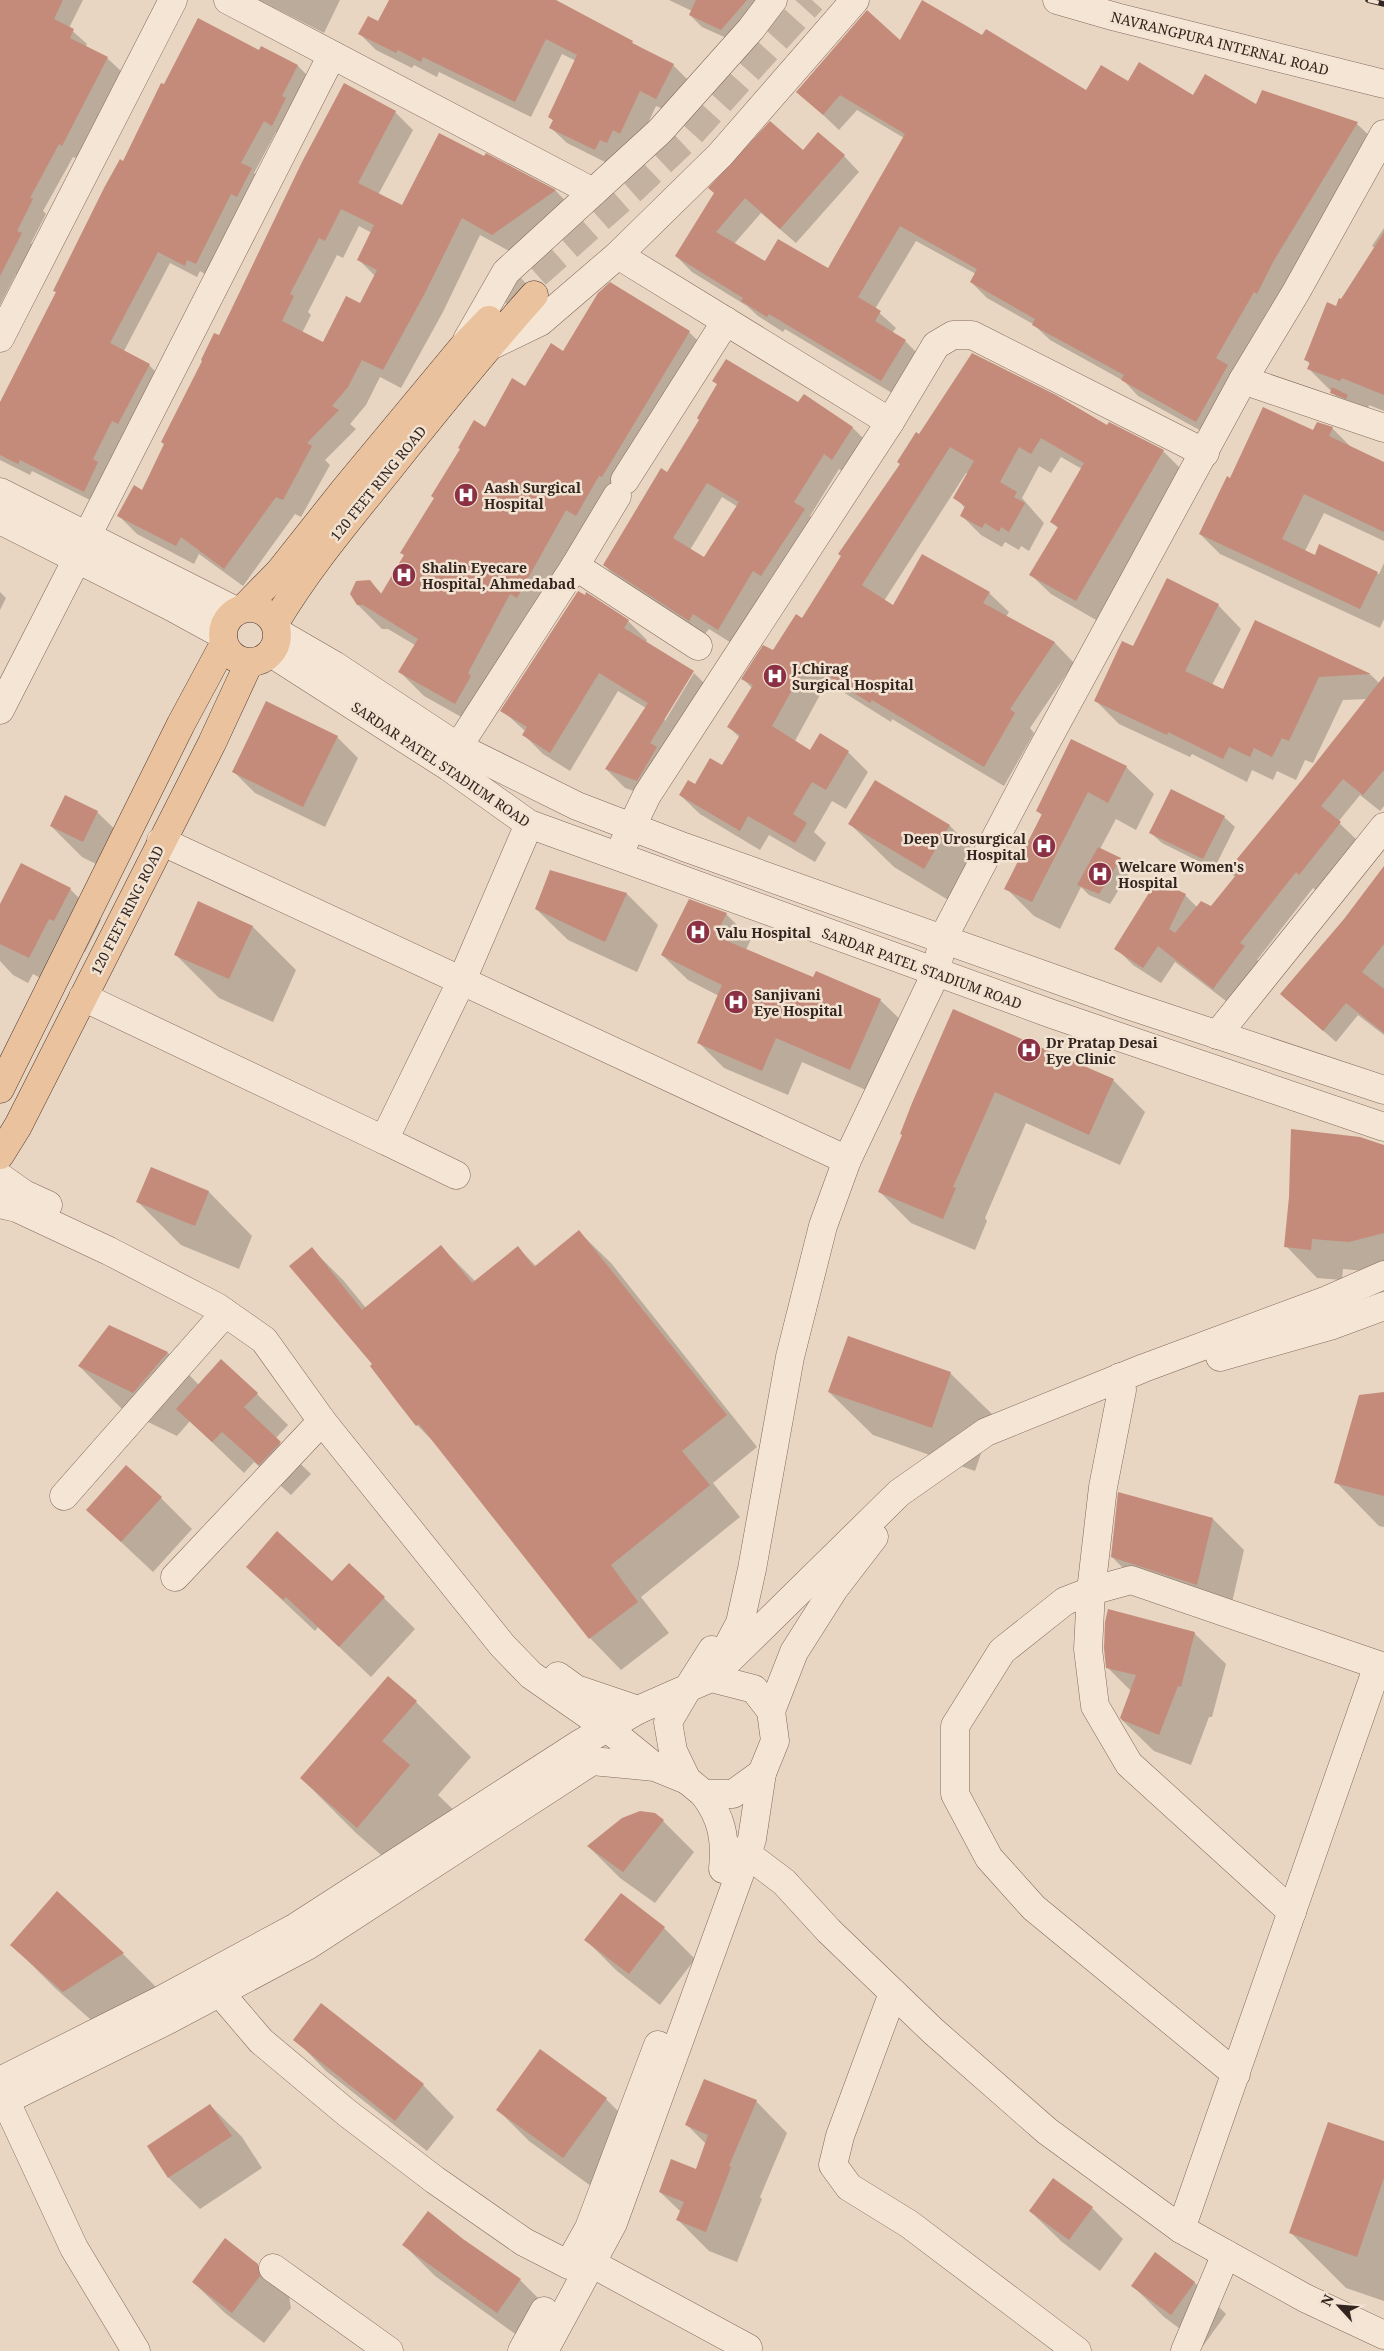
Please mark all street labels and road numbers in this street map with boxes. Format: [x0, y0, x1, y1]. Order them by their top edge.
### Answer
street label: NAVRANGPURA INTERNAL ROAD [1109, 7, 1331, 79]
street label: 120 FEET RING ROAD [326, 422, 430, 544]
street label: SARDAR PATEL STADIUM ROAD [348, 697, 534, 831]
street label: 120 FEET RING ROAD [86, 842, 168, 978]
street label: SARDAR PATEL STADIUM ROAD [819, 923, 1025, 1013]

